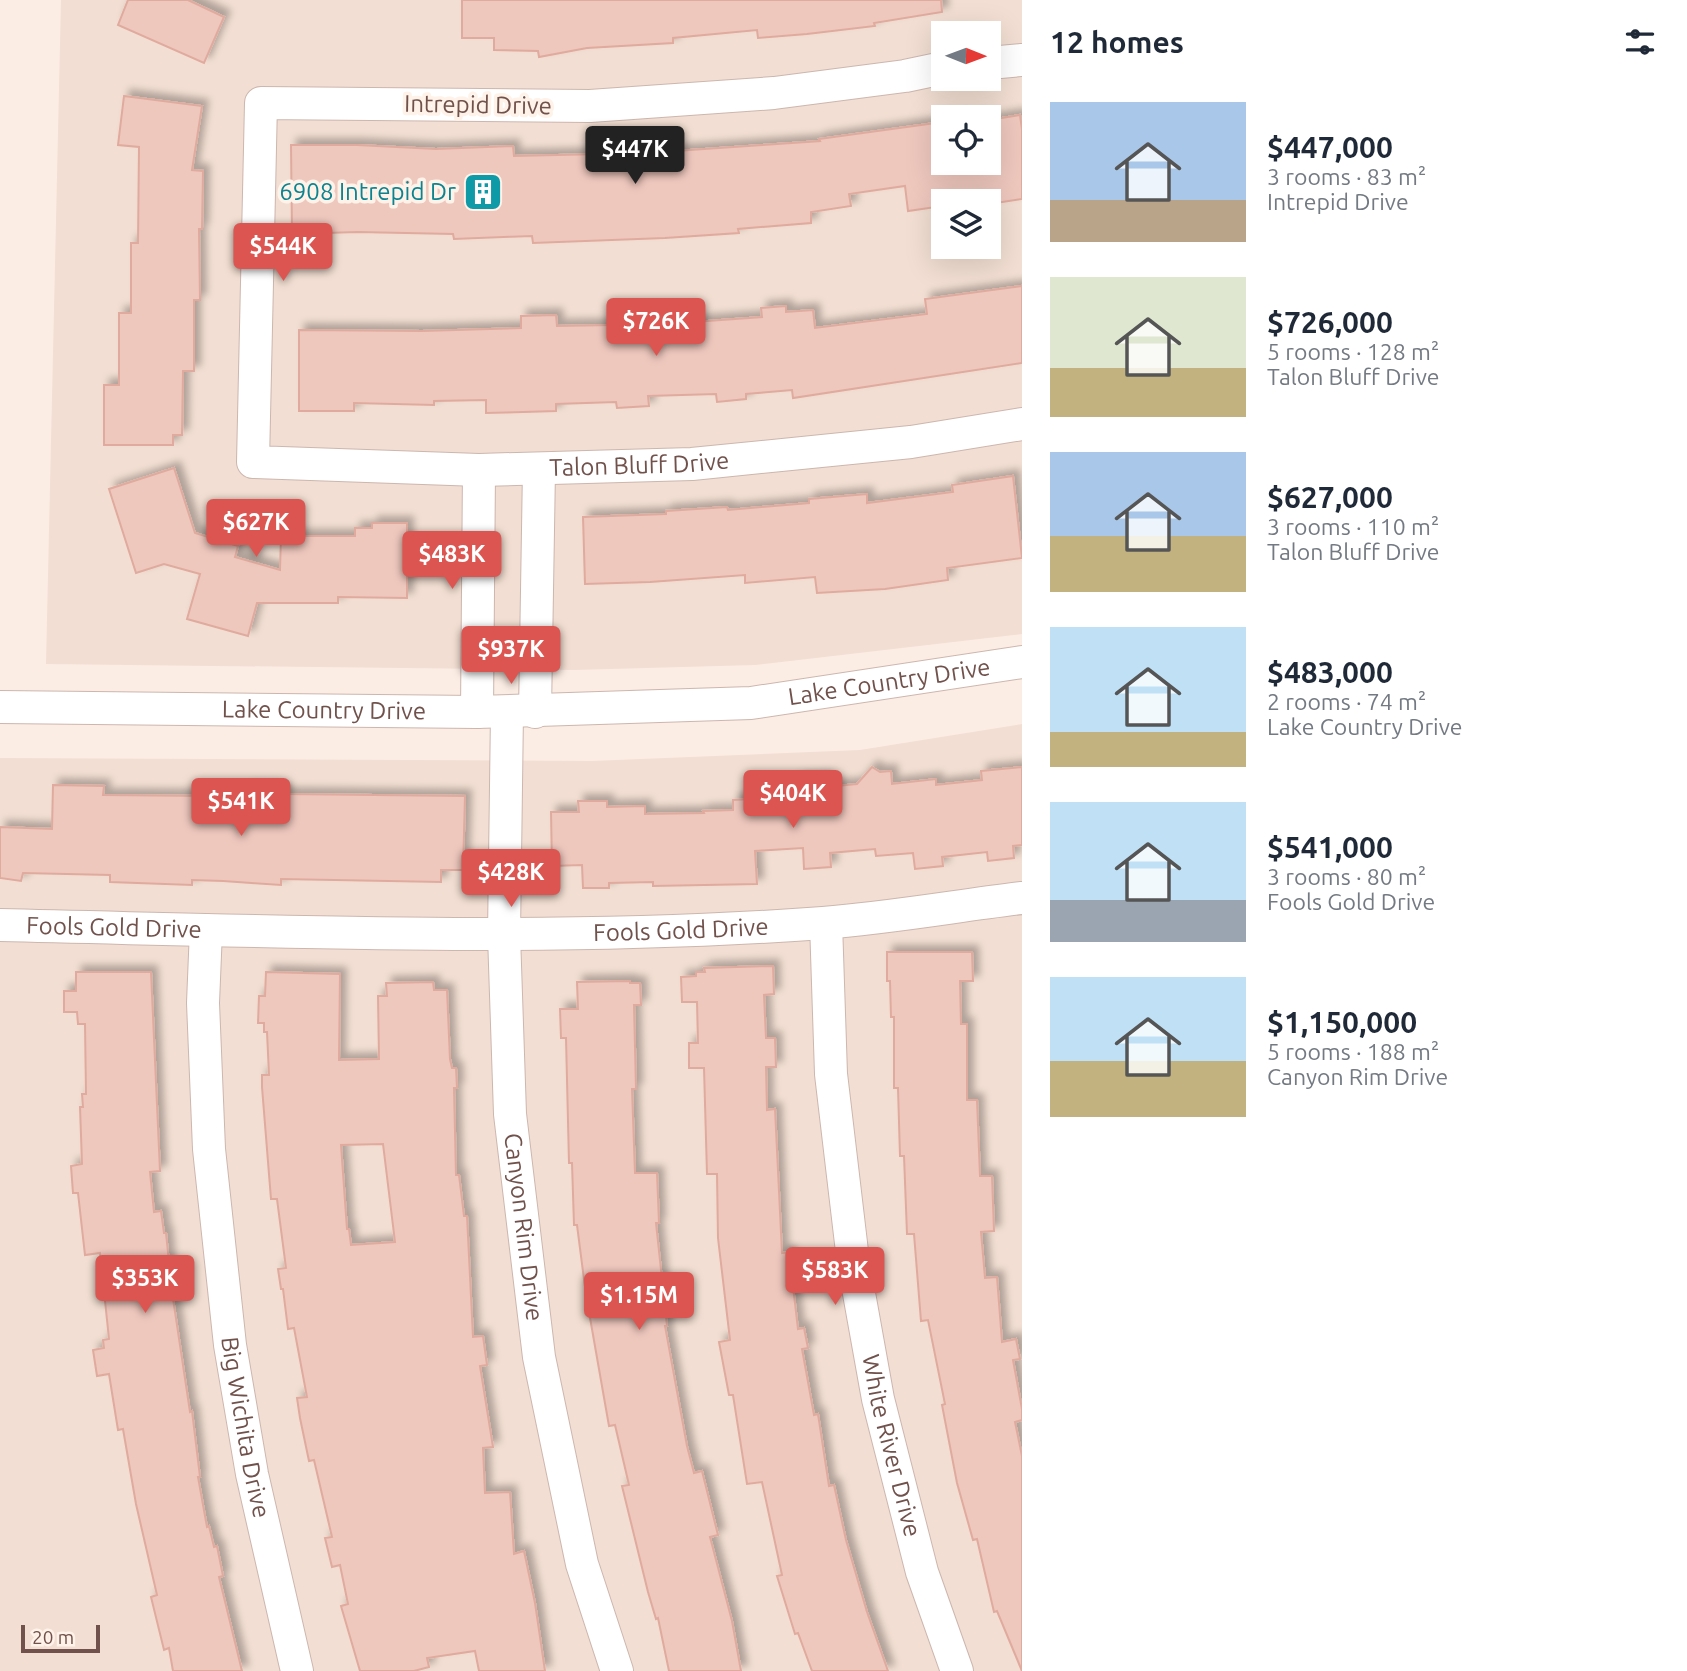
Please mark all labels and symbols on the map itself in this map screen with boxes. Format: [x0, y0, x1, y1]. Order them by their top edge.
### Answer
north arrow [931, 21, 1001, 91]
street label: Intrepid Drive [404, 90, 552, 119]
pin: $447K [586, 127, 684, 186]
building icon: 6908 Intrepid Dr [462, 171, 504, 213]
place label: 6908 Intrepid Dr [279, 178, 456, 205]
pin: $544K [234, 224, 332, 283]
pin: $726K [607, 298, 705, 358]
street label: Talon Bluff Drive [549, 446, 730, 481]
pin: $627K [207, 500, 305, 559]
pin: $483K [403, 532, 501, 591]
pin: $937K [462, 626, 560, 686]
street label: Lake Country Drive [786, 653, 992, 710]
street label: Lake Country Drive [222, 695, 426, 724]
pin: $404K [744, 770, 842, 830]
pin: $541K [192, 778, 290, 838]
pin: $428K [462, 850, 560, 909]
street label: Fools Gold Drive [26, 912, 202, 943]
street label: Fools Gold Drive [593, 913, 769, 946]
street label: Canyon Rim Drive [499, 1131, 549, 1323]
pin: $583K [786, 1248, 884, 1307]
pin: $353K [96, 1256, 194, 1315]
pin: $1.15M [582, 1272, 696, 1332]
street label: Big Wichita Drive [216, 1335, 276, 1520]
street label: White River Drive [857, 1352, 927, 1540]
scale bar [21, 1622, 100, 1654]

